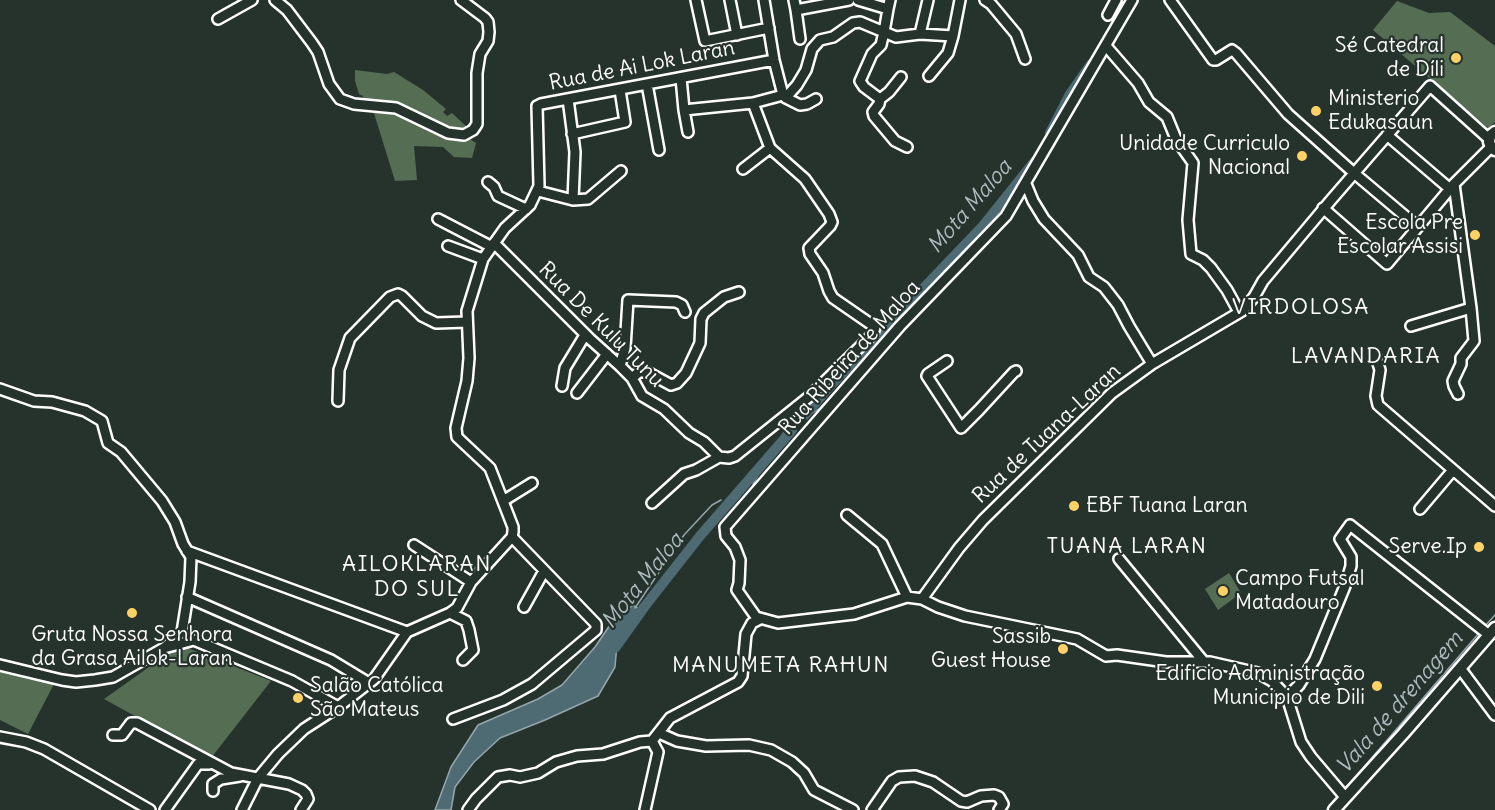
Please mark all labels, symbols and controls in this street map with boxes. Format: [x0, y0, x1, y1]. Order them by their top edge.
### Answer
place label: Sé Catedral de Díli [1335, 33, 1444, 83]
street label: Rua de Ai Lok Laran [547, 36, 737, 96]
marker: Sé Catedral de Díli [1449, 51, 1463, 65]
place label: Ministerio Edukasaun [1328, 86, 1433, 136]
marker: Ministerio Edukasaun [1309, 104, 1323, 118]
place label: Unidade Curriculo Nacional [1119, 131, 1290, 181]
marker: Unidade Curriculo Nacional [1295, 149, 1309, 163]
water label: Mota Maloa [922, 155, 1018, 259]
place label: Escola Pre Escolar Assisi [1337, 210, 1463, 260]
marker: Escola Pre Escolar Assisi [1468, 228, 1482, 242]
street label: Rua De Kulu Tunu [533, 257, 669, 393]
street label: Rua Ribeira de Maloa [774, 276, 926, 440]
district label: VIRDOLOSA [1232, 295, 1370, 321]
district label: LAVANDARIA [1291, 344, 1441, 370]
street label: Rua de Tuana-Laran [968, 359, 1126, 509]
place label: EBF Tuana Laran [1086, 493, 1248, 519]
marker: EBF Tuana Laran [1067, 499, 1081, 513]
water label: Mota Maloa [596, 528, 690, 634]
district label: TUANA LARAN [1046, 534, 1208, 560]
place label: Serve.Ip [1389, 534, 1467, 560]
marker: Serve.Ip [1472, 540, 1486, 554]
district label: AILOKLARAN DO SUL [342, 552, 492, 604]
place label: Campo Futsal Matadouro [1235, 566, 1365, 616]
marker: Campo Futsal Matadouro [1216, 584, 1230, 598]
marker: Gruta Nossa Senhora da Grasa Ailok-Laran [125, 606, 139, 620]
place label: Gruta Nossa Senhora da Grasa Ailok-Laran [31, 622, 233, 672]
place label: Sassib Guest House [931, 624, 1051, 674]
water label: Vala de drenagem [1331, 626, 1469, 780]
marker: Sassib Guest House [1056, 642, 1070, 656]
district label: MANUMETA RAHUN [672, 653, 890, 679]
place label: Edificio Administração Municipio de Dili [1155, 661, 1365, 711]
place label: Salão Católica São Mateus [310, 673, 443, 723]
marker: Edificio Administração Municipio de Dili [1370, 679, 1384, 693]
marker: Salão Católica São Mateus [291, 691, 305, 705]

